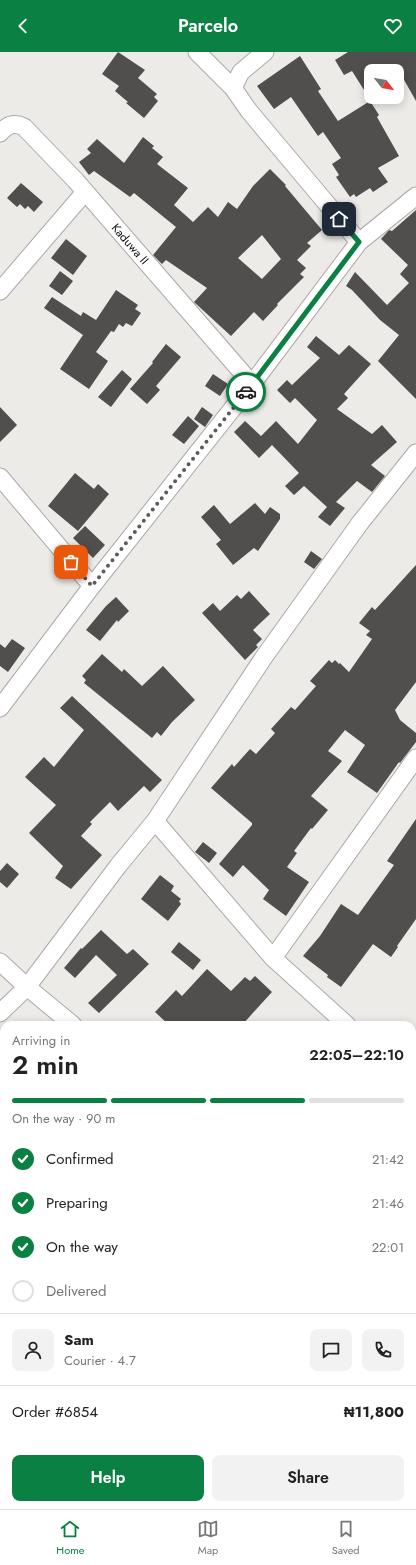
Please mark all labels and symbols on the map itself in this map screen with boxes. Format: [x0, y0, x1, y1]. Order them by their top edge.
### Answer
north arrow [364, 64, 404, 104]
pin [322, 202, 356, 236]
street label: Kaduwa II [107, 220, 153, 268]
courier [226, 372, 266, 412]
pin [54, 545, 88, 579]

